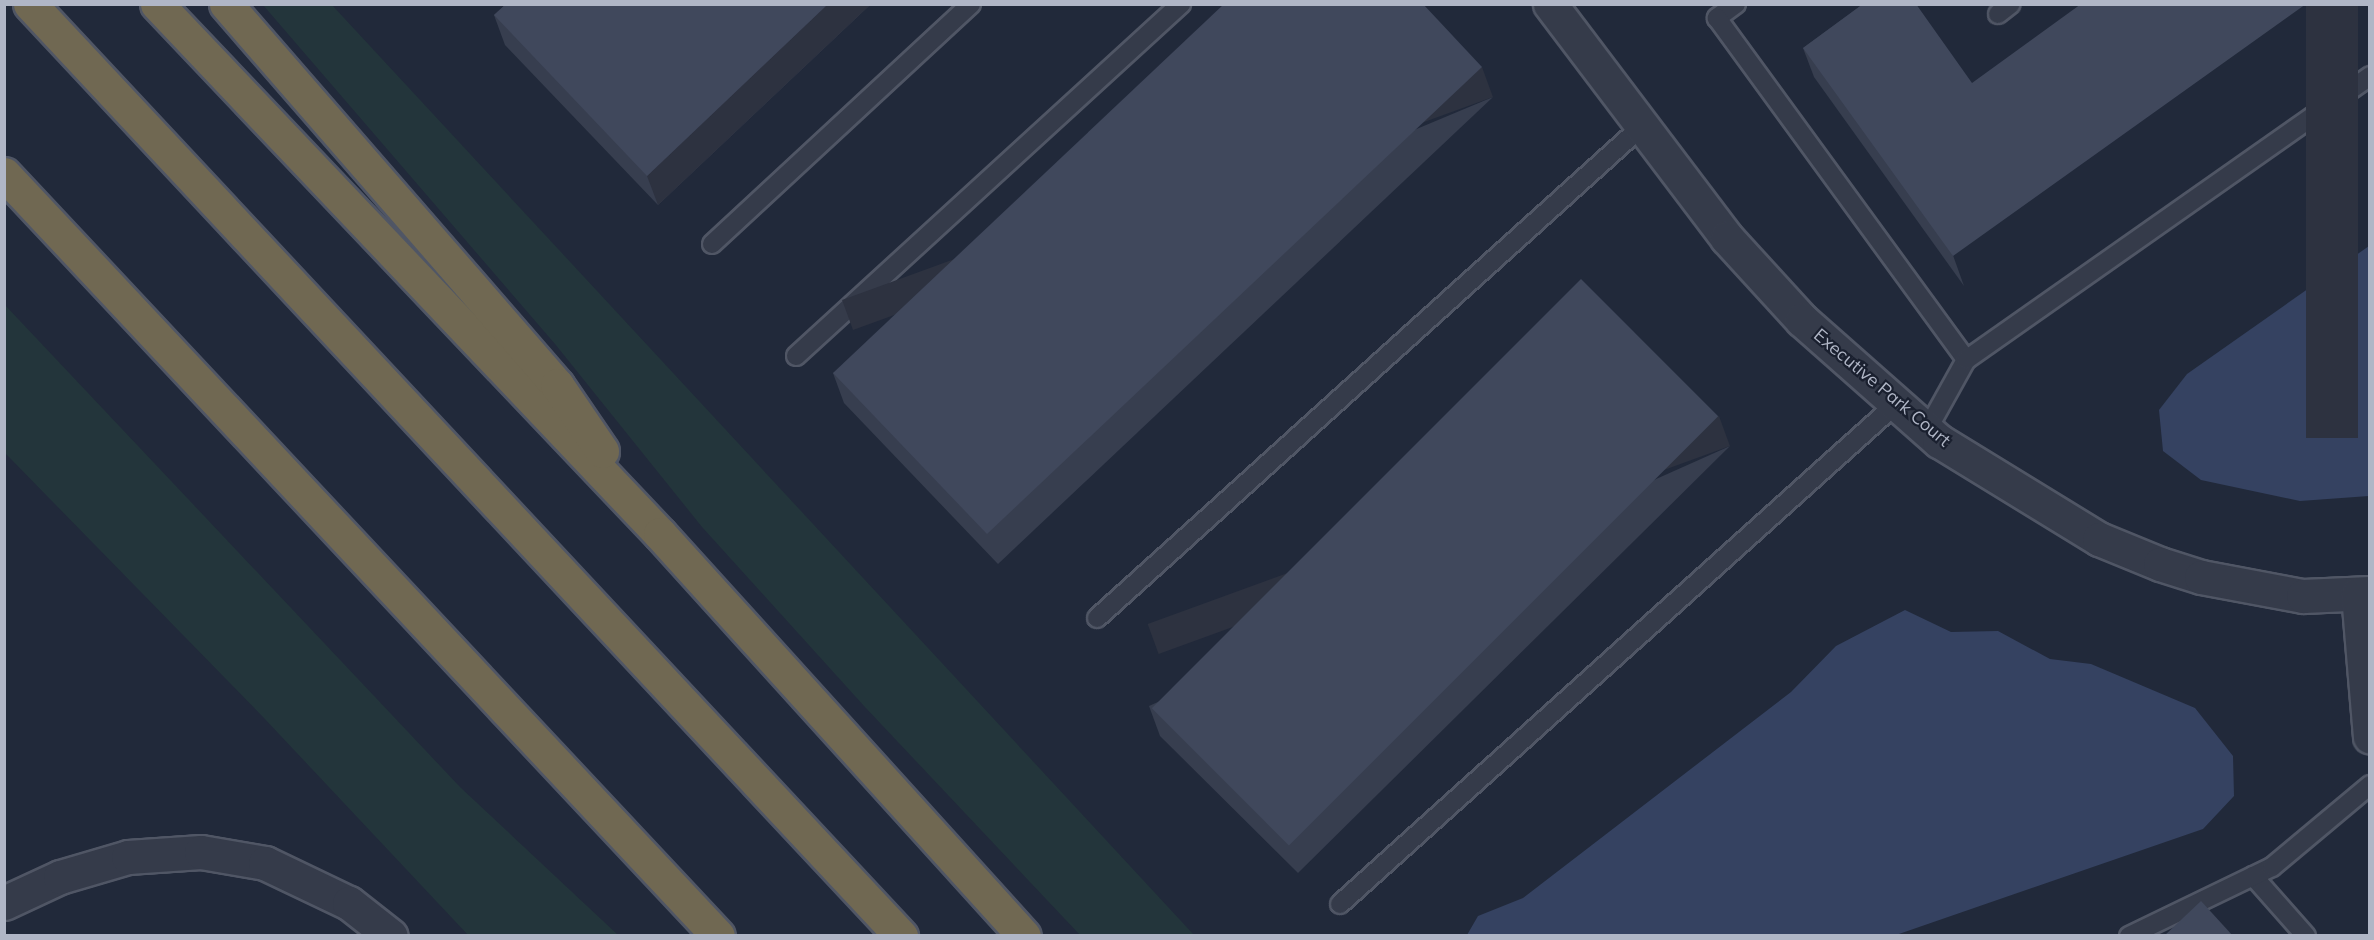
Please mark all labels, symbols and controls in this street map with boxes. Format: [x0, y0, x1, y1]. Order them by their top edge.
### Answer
street label: Executive Park Court [1809, 324, 1955, 452]

